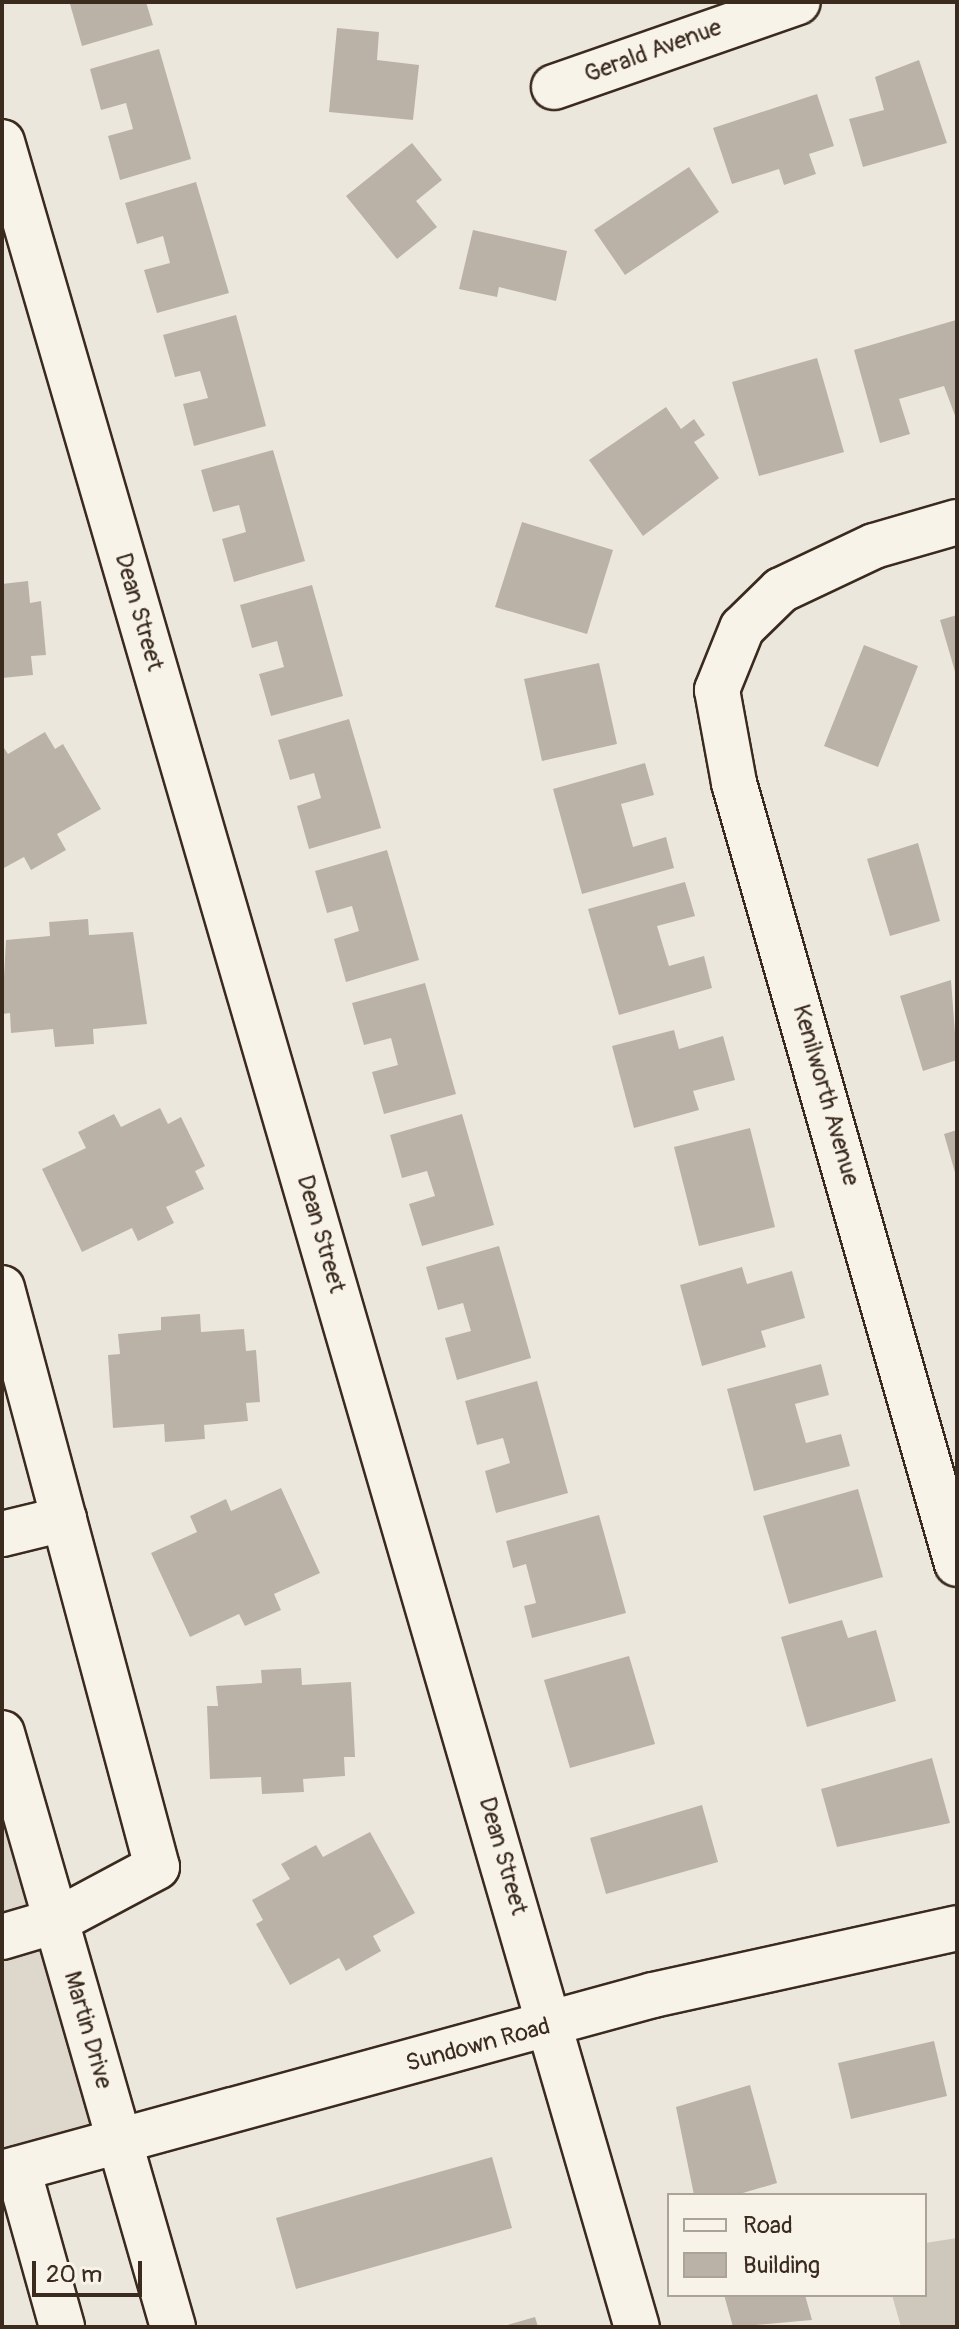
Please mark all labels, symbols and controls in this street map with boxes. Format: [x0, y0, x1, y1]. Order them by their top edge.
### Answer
street label: Gerald Avenue [580, 13, 726, 89]
street label: Dean Street [108, 550, 170, 674]
street label: Kenilworth Avenue [786, 1001, 866, 1189]
street label: Dean Street [290, 1172, 352, 1296]
street label: Dean Street [472, 1794, 534, 1918]
street label: Martin Drive [58, 1968, 118, 2092]
street label: Sundown Road [403, 2012, 553, 2078]
legend [667, 2193, 927, 2297]
text: Road [743, 2211, 793, 2240]
scale bar [36, 2245, 146, 2295]
text: Building [743, 2251, 820, 2280]
text: 20 m [46, 2260, 102, 2289]

